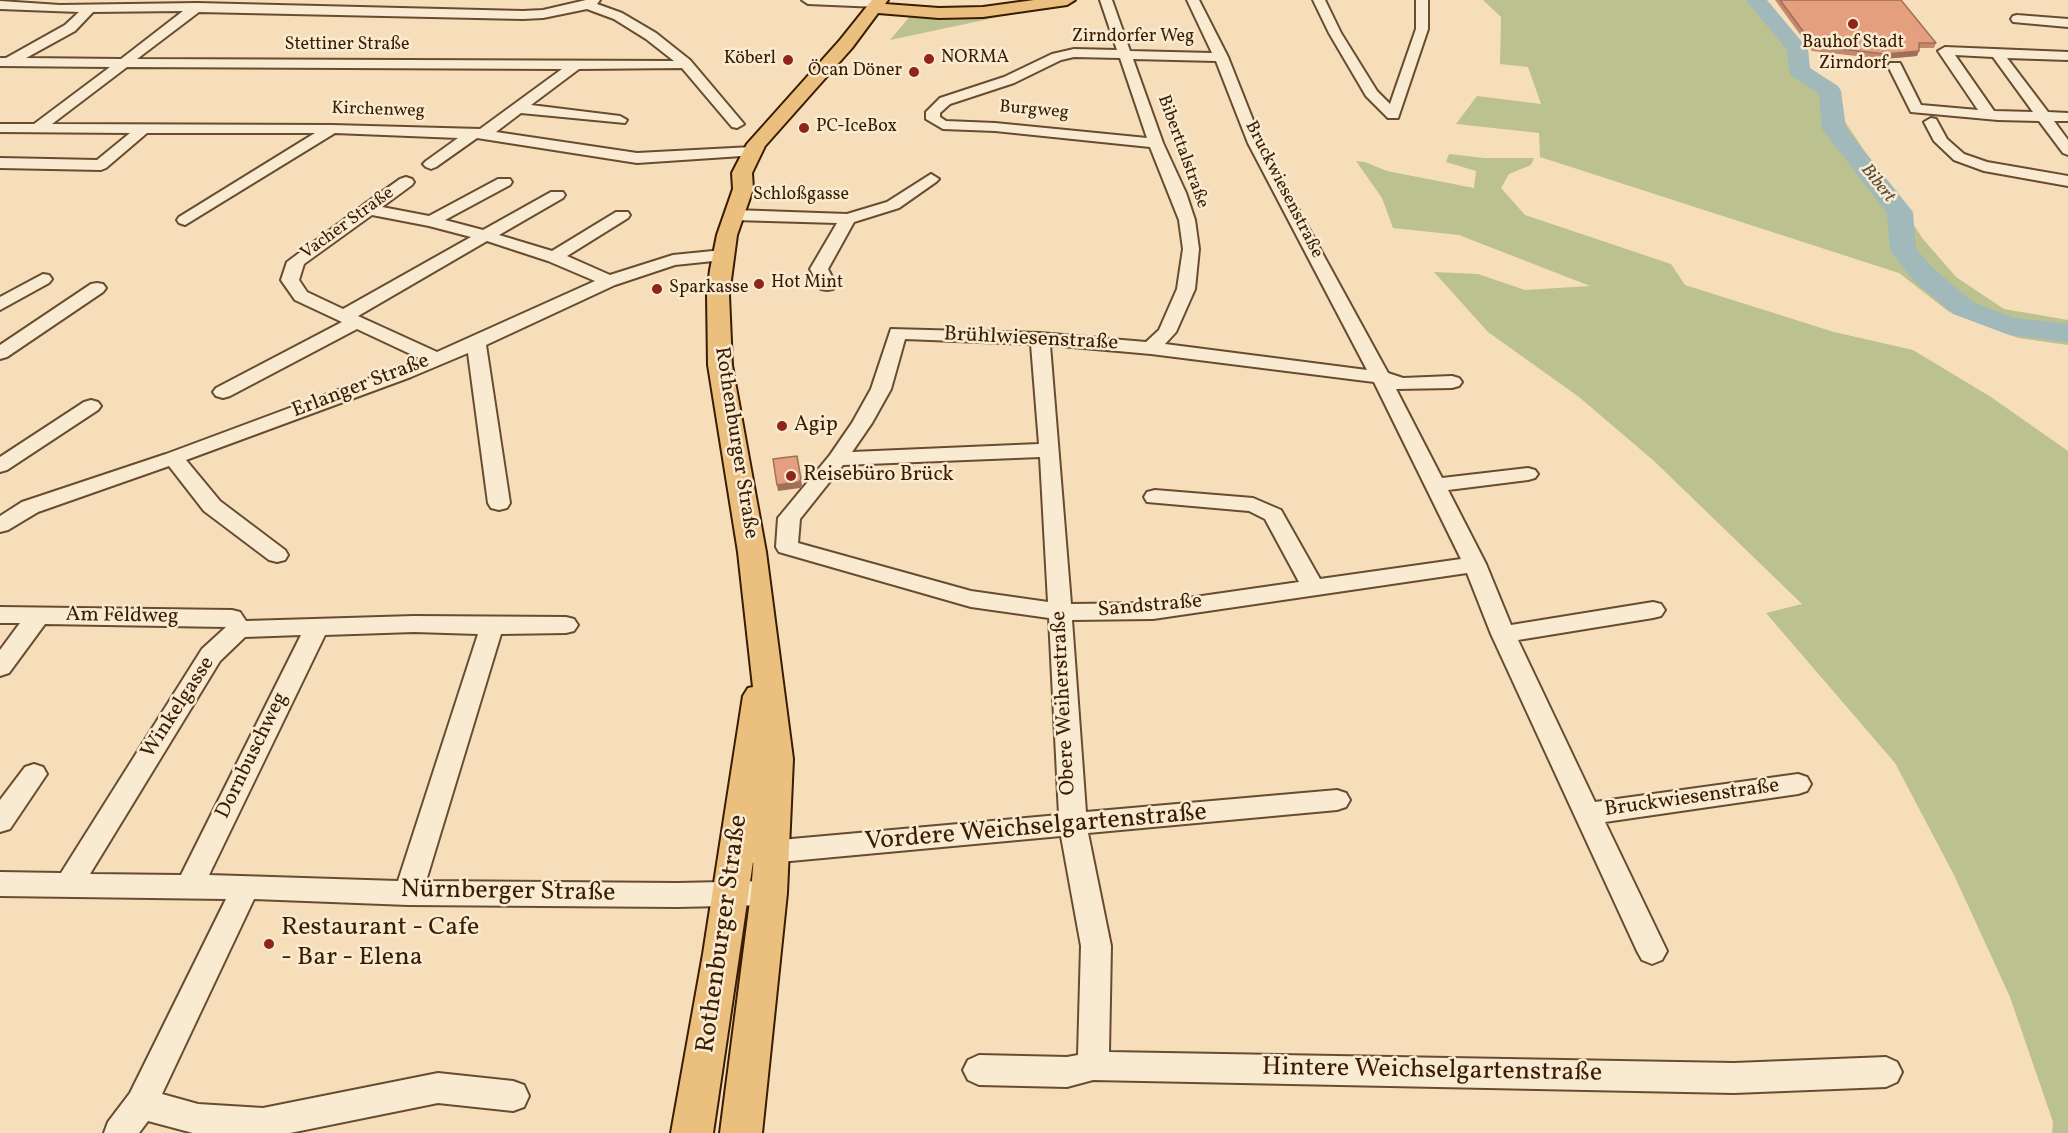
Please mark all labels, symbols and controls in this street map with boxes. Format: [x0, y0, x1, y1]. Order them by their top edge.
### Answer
marker: Bauhof Stadt Zirndorf [1846, 17, 1860, 31]
street label: Zirndorfer Weg [1072, 27, 1194, 49]
place label: Bauhof Stadt Zirndorf [1802, 33, 1904, 76]
street label: Stettiner Straße [285, 35, 409, 57]
place label: NORMA [941, 48, 1009, 70]
place label: Köberl [724, 49, 776, 71]
marker: NORMA [922, 52, 936, 66]
marker: Köberl [781, 53, 795, 67]
place label: Öcan Döner [808, 61, 902, 83]
marker: Öcan Döner [907, 65, 921, 79]
street label: Biberttalstraße [1151, 92, 1213, 212]
street label: Burgweg [998, 97, 1070, 125]
street label: Kirchenweg [331, 99, 425, 123]
place label: PC-IceBox [816, 117, 897, 139]
street label: Bruckwiesenstraße [1239, 118, 1327, 262]
marker: PC-IceBox [797, 121, 811, 135]
water label: Bibert [1855, 160, 1899, 208]
street label: Vacher Straße [297, 183, 399, 265]
street label: Schloßgasse [753, 185, 849, 207]
place label: Hot Mint [771, 273, 843, 295]
marker: Hot Mint [752, 277, 766, 291]
place label: Sparkasse [669, 278, 748, 300]
marker: Sparkasse [650, 282, 664, 296]
street label: Brühlwiesenstraße [943, 323, 1119, 357]
street label: Rothenburger Straße [707, 345, 763, 541]
street label: Erlanger Straße [289, 349, 433, 425]
place label: Agip [794, 413, 838, 439]
marker: Agip [775, 419, 789, 433]
place label: Reisebüro Brück [803, 463, 954, 489]
marker: Reisebüro Brück [784, 469, 798, 483]
street label: Sandstraße [1097, 590, 1203, 624]
street label: Am Feldweg [65, 603, 179, 631]
street label: Obere Weiherstraße [1048, 610, 1082, 796]
street label: Winkelgasse [137, 653, 221, 763]
street label: Dornbuschweg [212, 689, 294, 823]
street label: Bruckwiesenstraße [1603, 774, 1781, 824]
street label: Vordere Weichselgartenstraße [864, 799, 1208, 859]
street label: Rothenburger Straße [692, 813, 756, 1055]
street label: Nürnberger Straße [400, 876, 616, 910]
place label: Restaurant - Cafe - Bar - Elena [281, 913, 479, 975]
marker: Restaurant - Cafe - Bar - Elena [262, 937, 276, 951]
street label: Hintere Weichselgartenstraße [1262, 1053, 1602, 1091]

